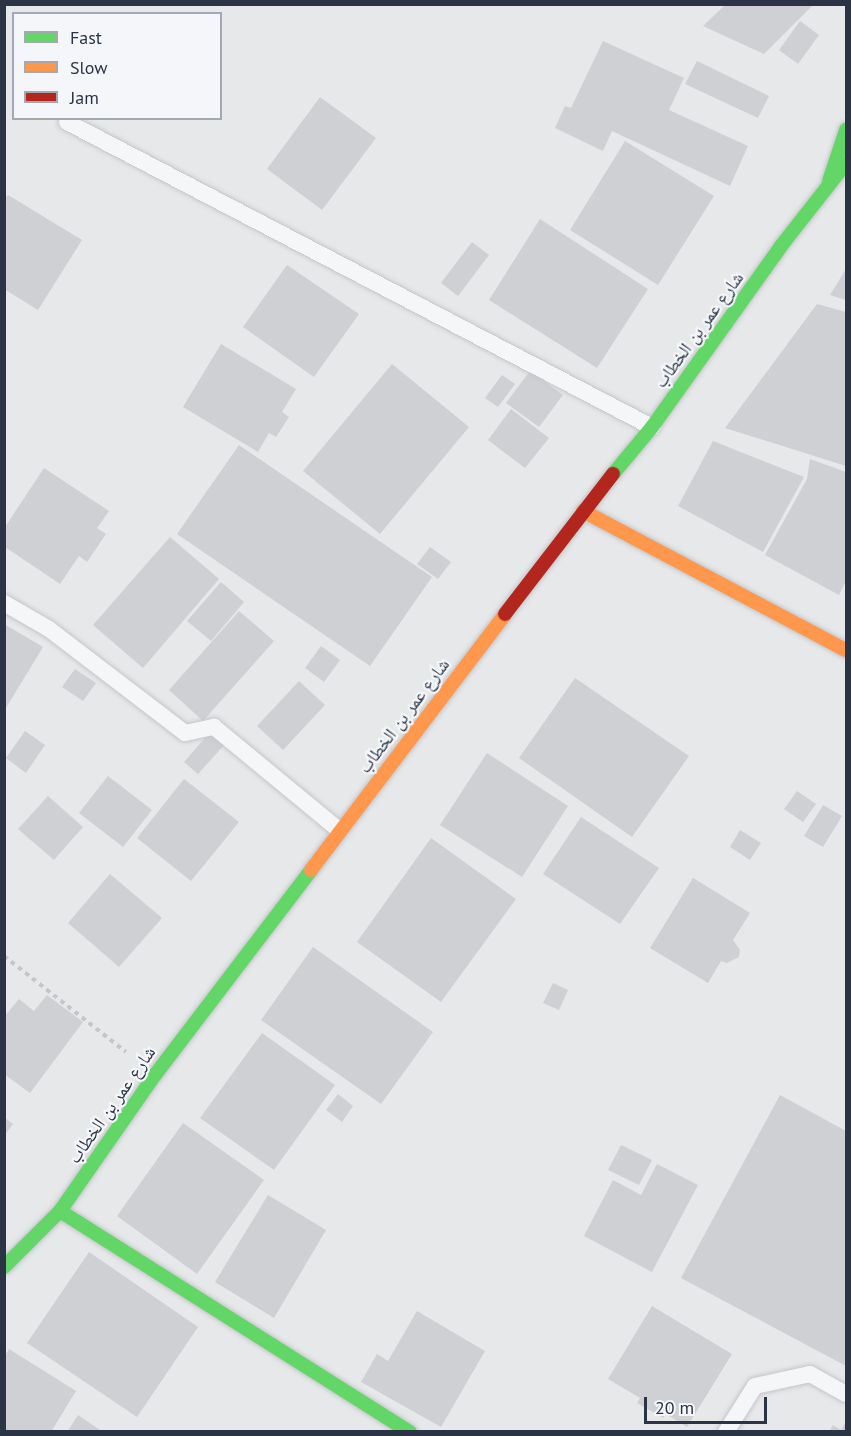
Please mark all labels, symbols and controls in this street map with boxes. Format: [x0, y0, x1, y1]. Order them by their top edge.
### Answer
legend [12, 12, 222, 120]
text: Fast [70, 26, 102, 49]
text: Slow [70, 56, 108, 79]
text: Jam [70, 86, 99, 109]
street label: شارع عمر بن الخطاب [650, 268, 748, 392]
street label: شارع عمر بن الخطاب [354, 654, 454, 778]
street label: شارع عمر بن الخطاب [64, 1042, 160, 1168]
scale bar [647, 1385, 770, 1423]
text: 20 m [655, 1396, 694, 1419]

